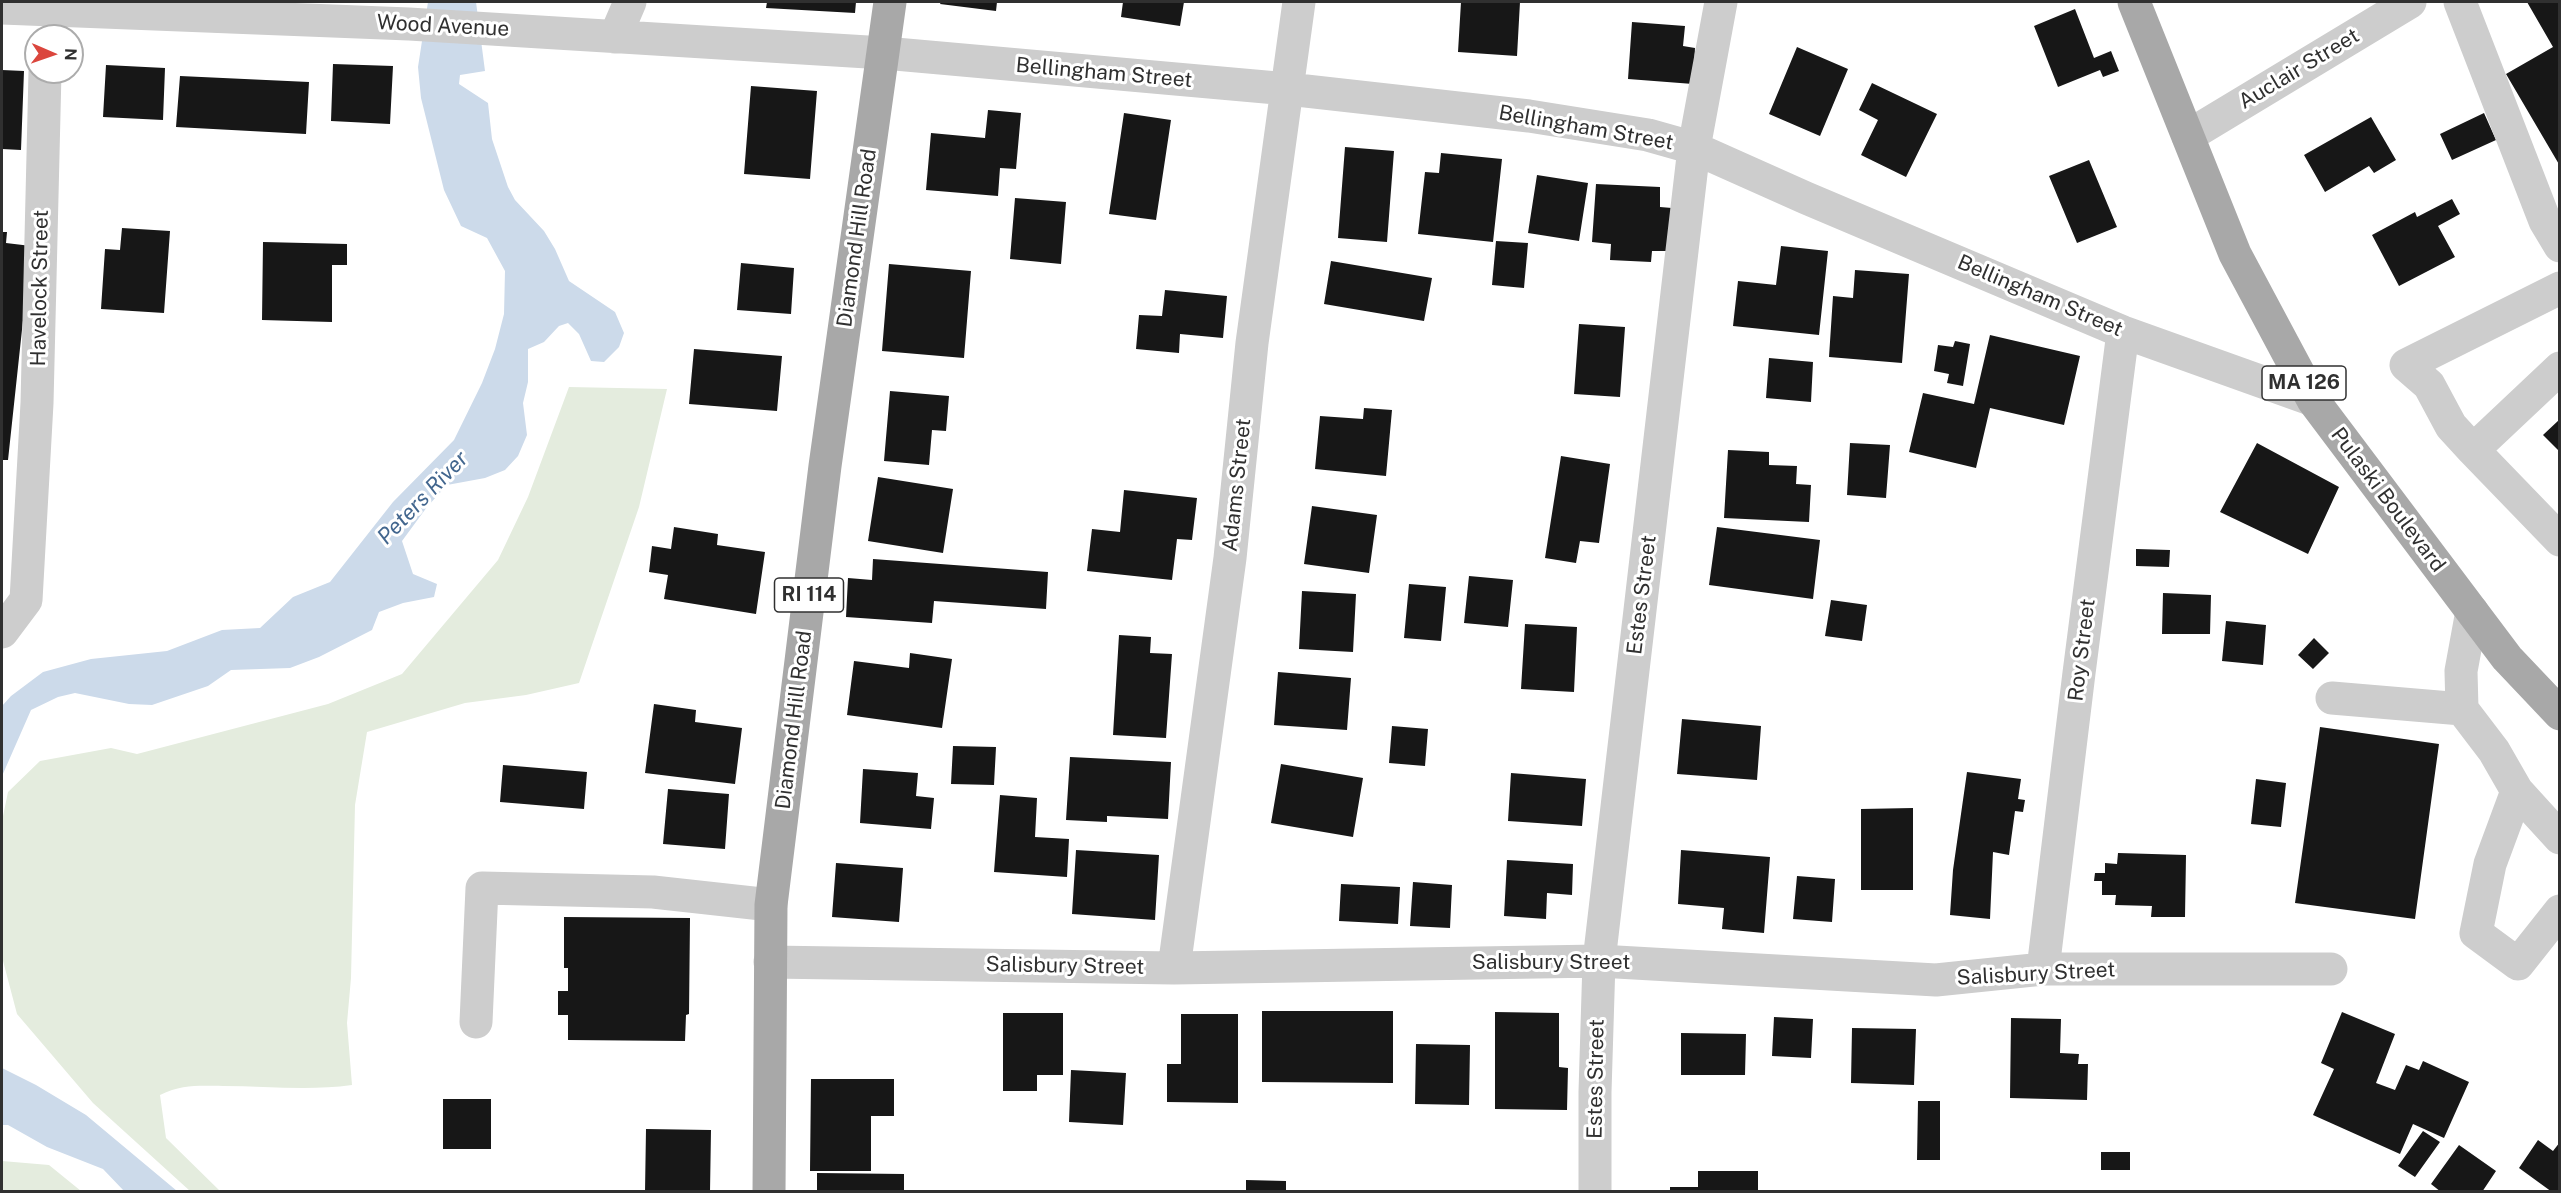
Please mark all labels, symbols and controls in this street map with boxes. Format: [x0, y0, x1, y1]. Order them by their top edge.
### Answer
street label: Wood Avenue [376, 10, 510, 42]
street label: Auclair Street [2234, 23, 2364, 115]
north arrow [24, 24, 84, 84]
text: N [61, 48, 80, 61]
street label: Bellingham Street [1015, 53, 1193, 93]
street label: Bellingham Street [1497, 100, 1675, 156]
street label: Diamond Hill Road [832, 147, 882, 329]
street label: Havelock Street [26, 209, 54, 367]
street label: Bellingham Street [1954, 250, 2126, 342]
road number: MA 126 [2262, 366, 2346, 400]
street label: Adams Street [1217, 417, 1257, 553]
street label: Pulaski Boulevard [2325, 423, 2451, 577]
water label: Peters River [372, 446, 474, 550]
street label: Estes Street [1622, 534, 1662, 656]
road number: RI 114 [774, 578, 844, 612]
street label: Roy Street [2063, 597, 2101, 703]
street label: Diamond Hill Road [771, 629, 817, 811]
street label: Salisbury Street [1472, 950, 1630, 976]
street label: Salisbury Street [985, 952, 1145, 980]
street label: Salisbury Street [1956, 957, 2116, 991]
street label: Estes Street [1582, 1019, 1610, 1139]

